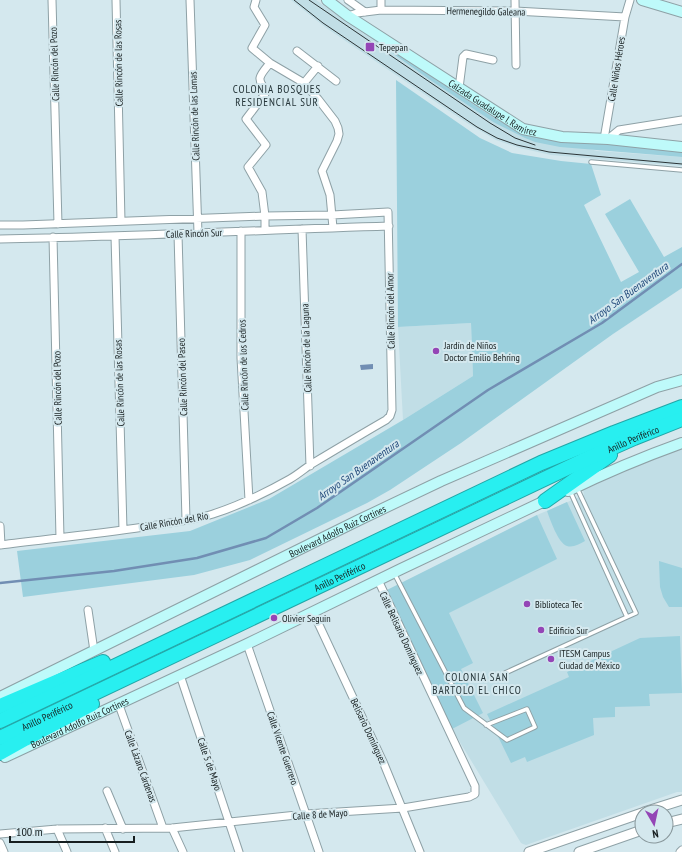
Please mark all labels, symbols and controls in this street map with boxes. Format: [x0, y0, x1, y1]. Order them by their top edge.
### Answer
street label: Hermenegildo Galeana [447, 4, 525, 19]
street label: Calle Rincón de las Rosas [111, 19, 126, 107]
street label: Calle Rincón del Pozo [47, 27, 62, 101]
street label: Calle Niños Héroes [605, 35, 628, 102]
marker: Tepepan [364, 41, 376, 53]
place label: Tepepan [379, 41, 408, 54]
street label: Calle Rincón de las Lomas [186, 71, 203, 161]
street label: Calzada Guadalupe I. Ramírez [446, 77, 538, 139]
district label: COLONIA BOSQUES RESIDENCIAL SUR [233, 82, 321, 109]
street label: Calle Rincón Sur [166, 226, 223, 241]
water label: Arroyo San Buenaventura [585, 259, 671, 327]
street label: Calle Rincón del Amor [383, 273, 398, 349]
street label: Calle Rincón de la Laguna [298, 303, 315, 393]
street label: Calle Rincón de los Cedros [235, 319, 252, 411]
street label: Calle Rincón del Paseo [175, 338, 190, 416]
street label: Calle Rincón de las Rosas [111, 339, 128, 427]
place label: Jardín de Niños Doctor Emilio Behring [443, 339, 520, 364]
marker: Jardín de Niños Doctor Emilio Behring [431, 346, 441, 356]
street label: Calle Rincón del Pozo [50, 351, 65, 425]
street label: Anillo Periférico [605, 423, 661, 456]
water label: Arroyo San Buenaventura [315, 436, 402, 503]
street label: Boulevard Adolfo Ruiz Cortines [287, 502, 389, 561]
street label: Calle Rincón del Río [139, 509, 209, 534]
street label: Anillo Periférico [312, 559, 367, 595]
street label: Calle Belisario Domínguez [377, 590, 427, 677]
place label: Biblioteca Tec [535, 598, 583, 611]
marker: Biblioteca Tec [522, 599, 532, 609]
place label: Olivier Seguin [282, 612, 331, 625]
marker: Olivier Seguin [269, 613, 279, 623]
place label: Edificio Sur [549, 624, 588, 637]
marker: Edificio Sur [536, 625, 546, 635]
place label: ITESM Campus Ciudad de México [559, 647, 620, 672]
marker: ITESM Campus Ciudad de México [546, 654, 556, 664]
district label: COLONIA SAN BARTOLO EL CHICO [432, 670, 522, 697]
street label: Boulevard Adolfo Ruiz Cortines [28, 694, 131, 751]
street label: Belisario Domínguez [348, 696, 390, 766]
street label: Anillo Periférico [20, 698, 75, 734]
street label: Calle Vicente Guerrero [264, 710, 301, 787]
street label: Calle Lázaro Cárdenas [121, 728, 160, 805]
street label: Calle 5 de Mayo [194, 736, 225, 792]
north arrow [634, 804, 674, 844]
street label: Calle 8 de Mayo [292, 806, 348, 823]
scale bar [10, 818, 134, 844]
text: 100 m [16, 824, 43, 839]
text: N [651, 826, 660, 841]

